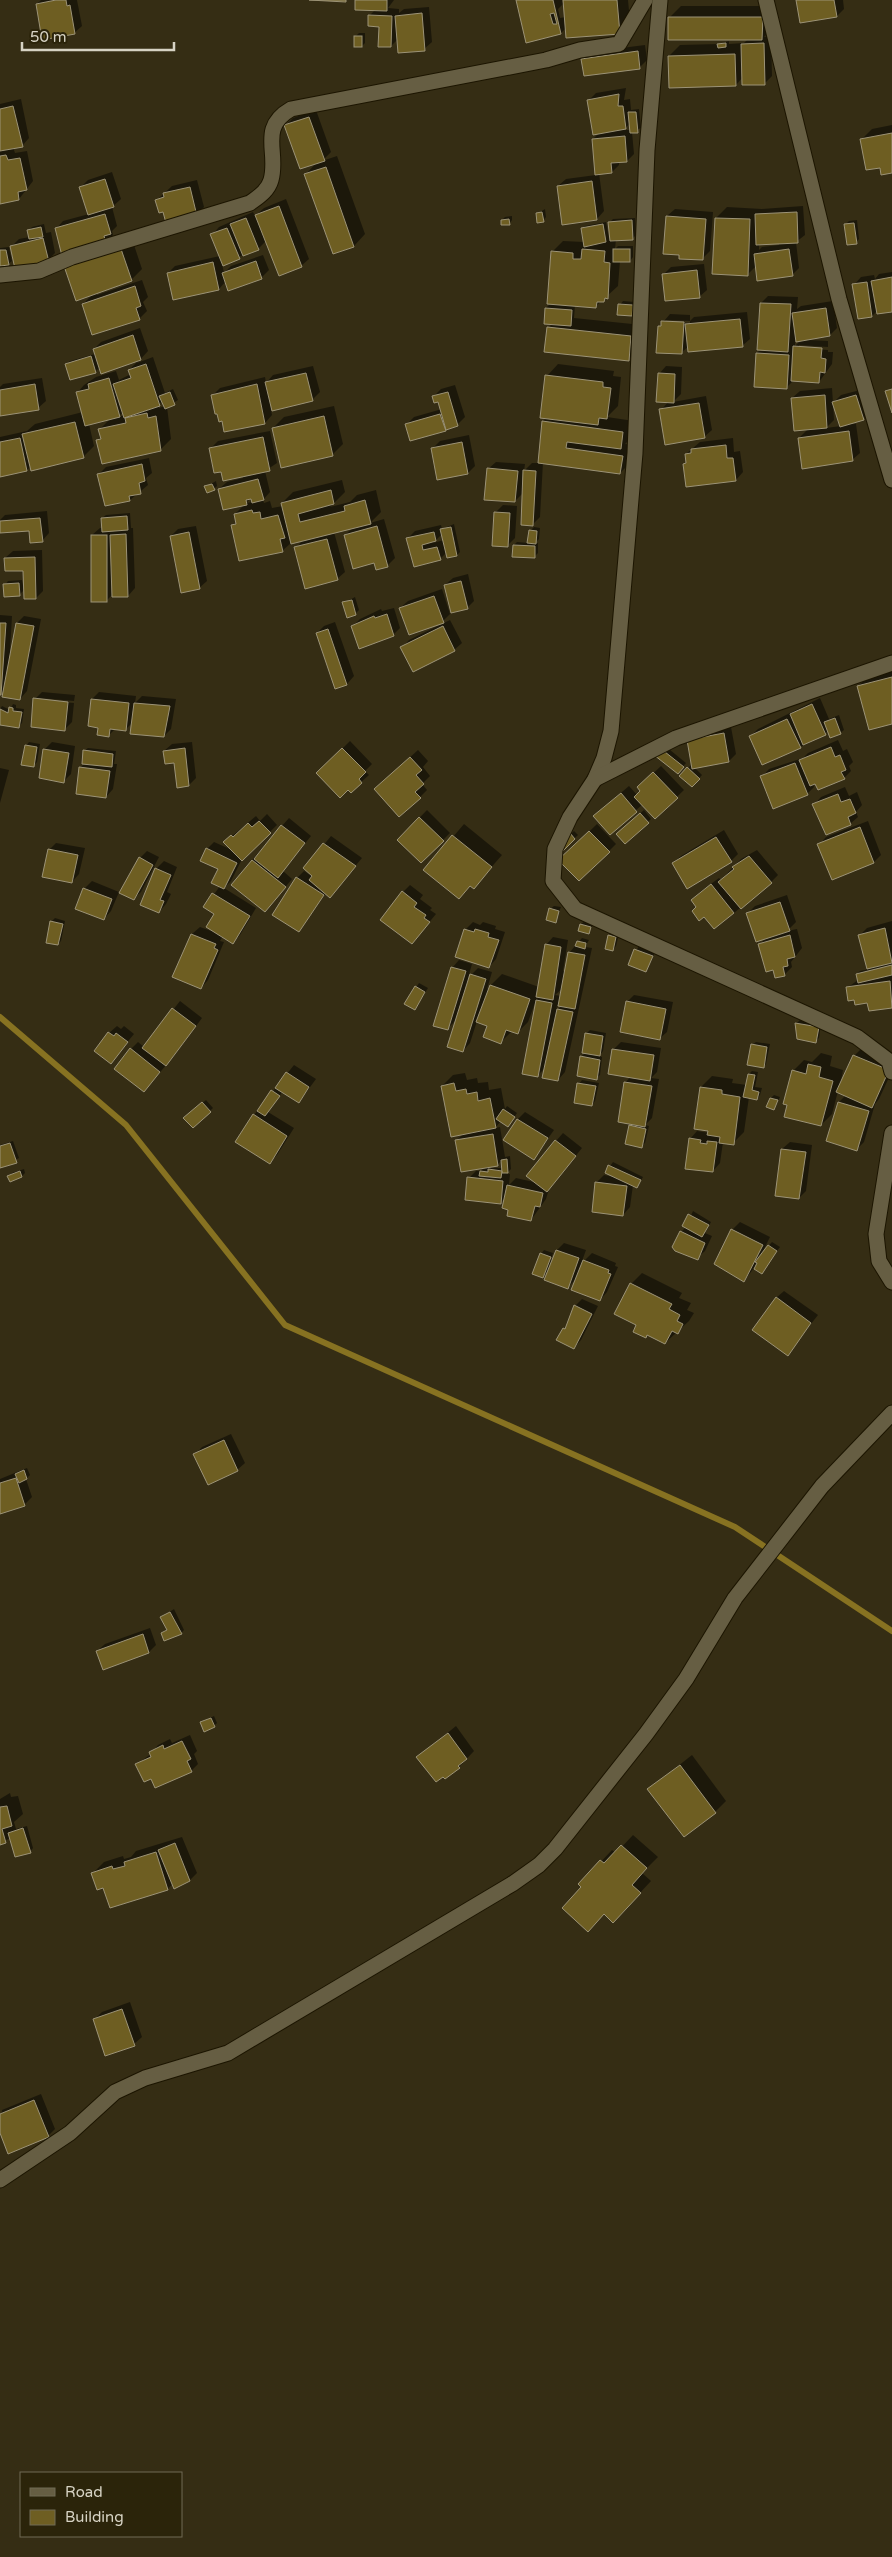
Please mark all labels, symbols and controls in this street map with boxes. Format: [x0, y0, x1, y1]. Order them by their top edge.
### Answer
scale bar [22, 20, 175, 52]
text: 50 m [30, 28, 67, 46]
legend [20, 2472, 182, 2537]
text: Road [65, 2483, 103, 2501]
text: Building [65, 2508, 124, 2526]

